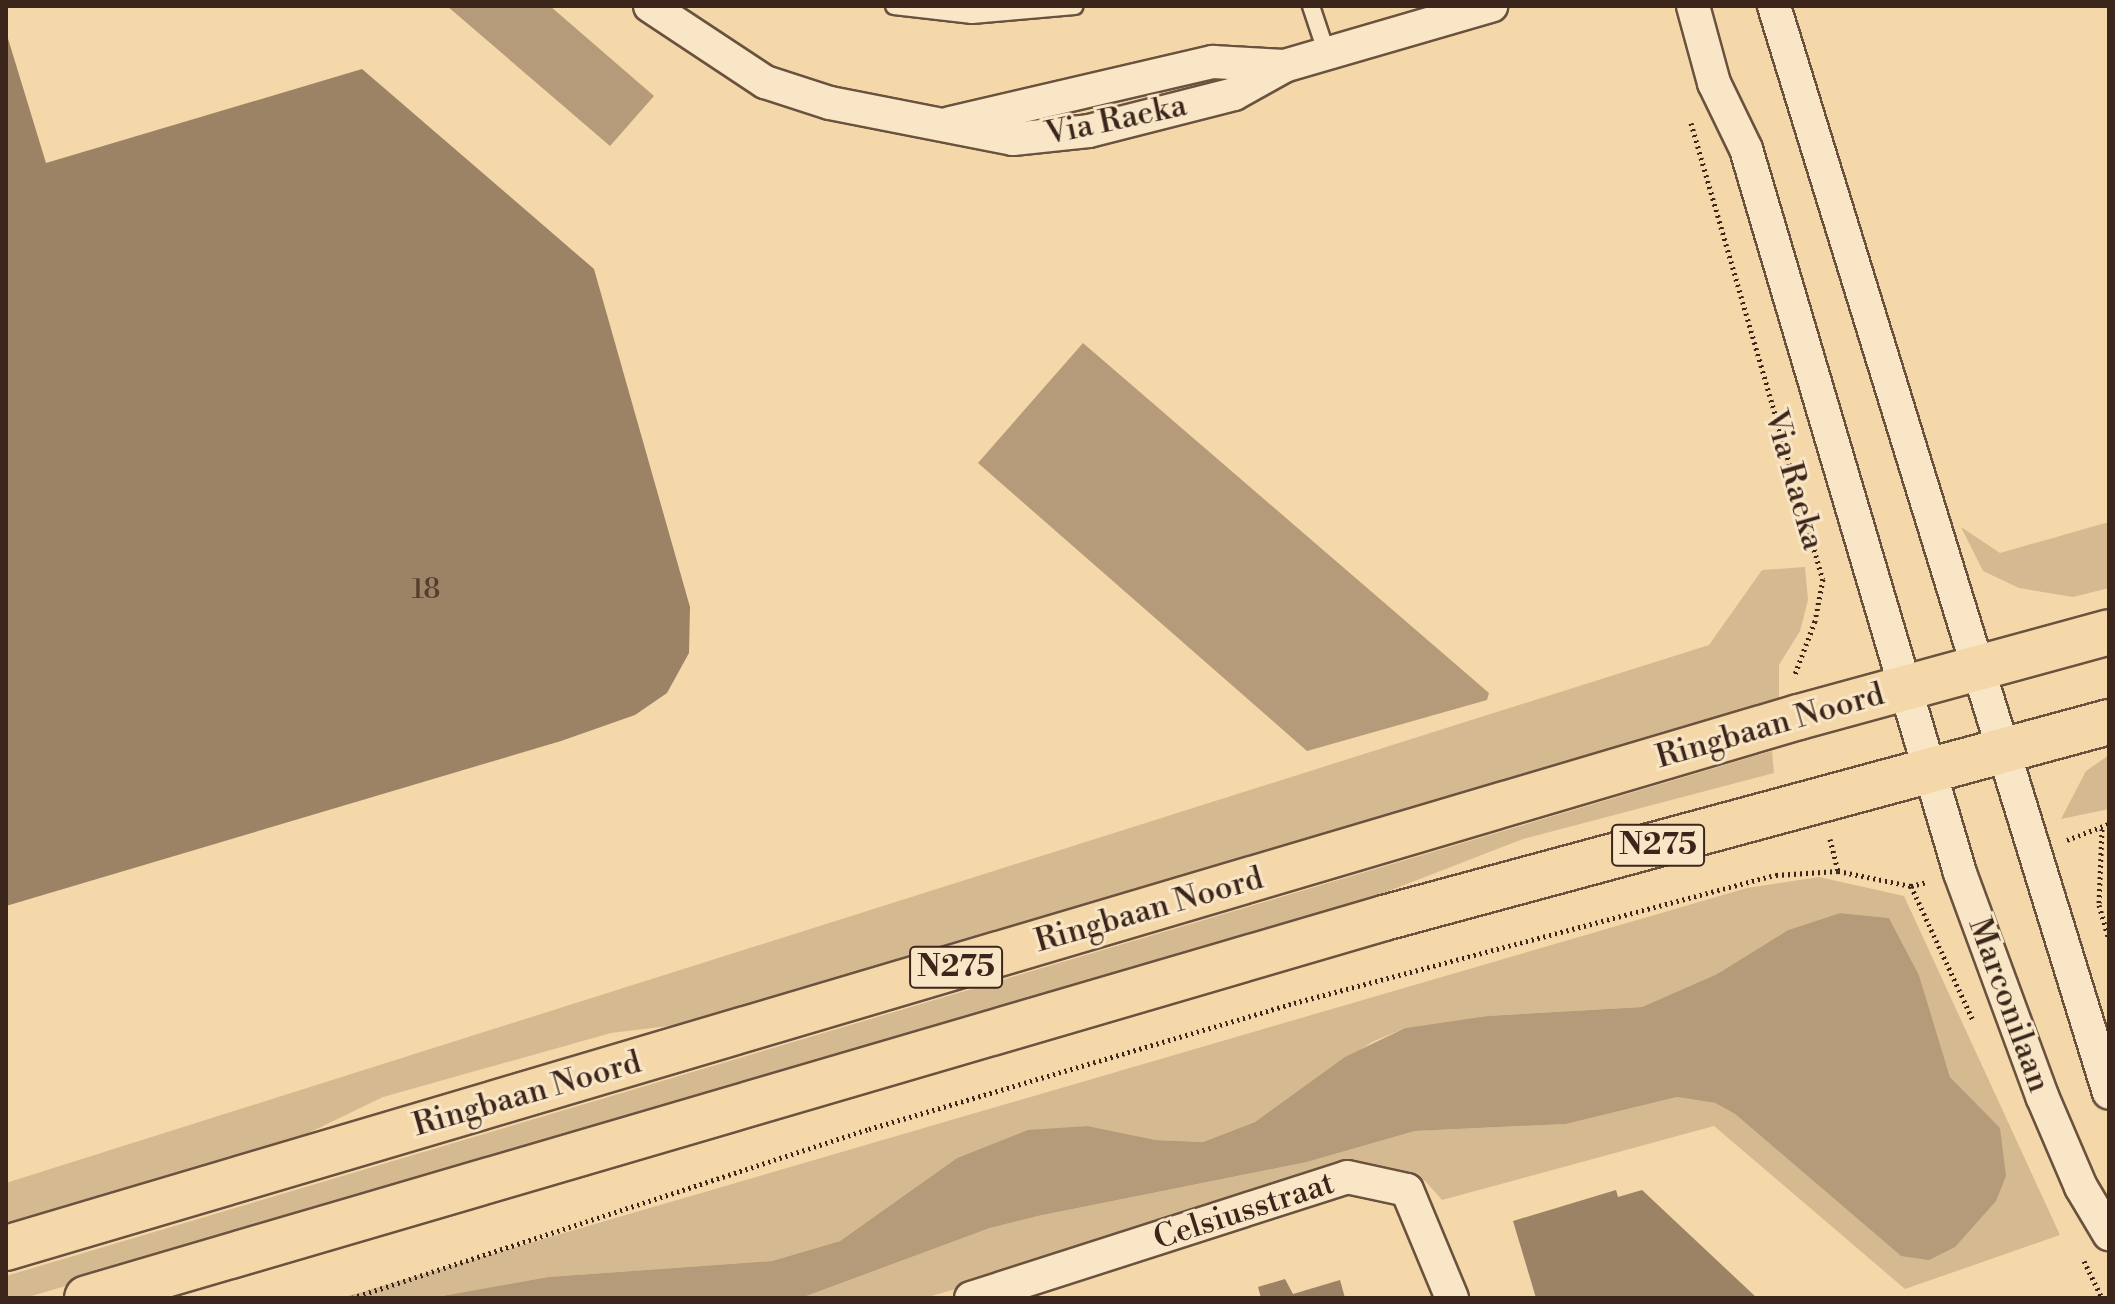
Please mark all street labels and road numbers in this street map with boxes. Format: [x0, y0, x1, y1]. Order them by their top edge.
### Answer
street label: Via Raeka [1042, 86, 1190, 154]
street label: Via Raeka [1756, 406, 1832, 554]
street label: Ringbaan Noord [1651, 675, 1889, 777]
road number: N275 [1610, 819, 1706, 871]
street label: Ringbaan Noord [1030, 859, 1268, 961]
street label: Marconilaan [1960, 913, 2058, 1097]
road number: N275 [908, 941, 1004, 993]
street label: Ringbaan Noord [408, 1043, 646, 1145]
street label: Celsiusstraat [1149, 1164, 1339, 1258]

